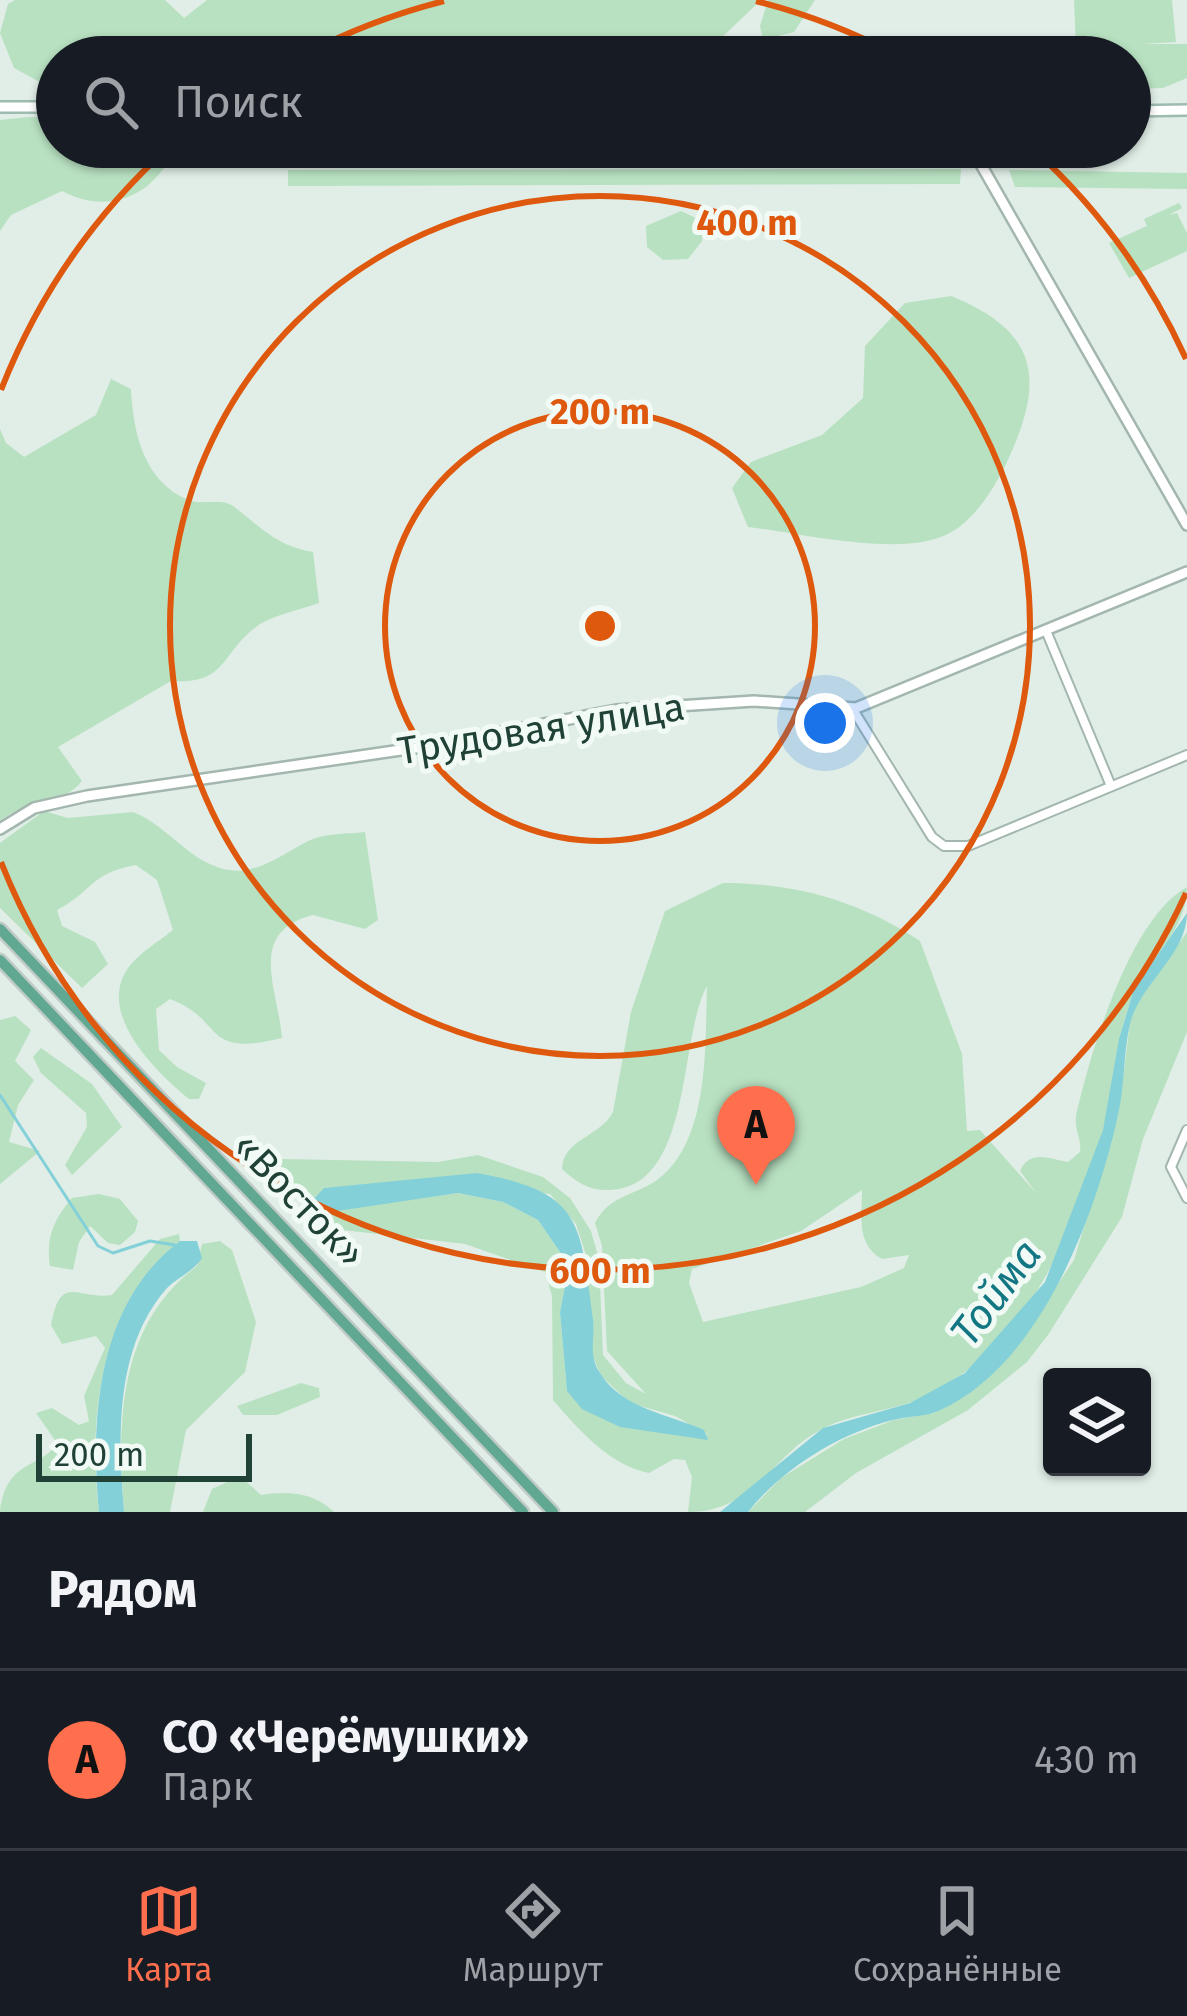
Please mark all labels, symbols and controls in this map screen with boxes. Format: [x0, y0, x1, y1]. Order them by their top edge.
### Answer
search box [36, 36, 1151, 168]
icon: search [78, 69, 144, 135]
text: Поиск [174, 75, 303, 129]
text: 400 m [696, 201, 798, 245]
text: 200 m [550, 390, 650, 434]
centre of rings [579, 605, 621, 647]
street label: Трудовая улица [394, 684, 688, 774]
your location [795, 693, 855, 753]
pin: A [717, 1086, 795, 1185]
street label: «Восток» [224, 1123, 374, 1277]
water label: Тойма [940, 1230, 1052, 1356]
text: 600 m [549, 1249, 651, 1293]
map controls [1043, 1368, 1151, 1476]
button: layers [1043, 1368, 1151, 1476]
scale bar [36, 1428, 252, 1481]
text: 200 m [54, 1435, 144, 1475]
text: Рядом [48, 1559, 197, 1621]
text: СО «Черёмушки» [162, 1710, 529, 1764]
text: A [75, 1737, 99, 1783]
text: 430 m [1034, 1737, 1139, 1783]
text: Парк [162, 1764, 253, 1810]
tab: Карта [125, 1878, 213, 1990]
tab: Маршрут [463, 1878, 603, 1990]
tab: Сохранённые [853, 1878, 1062, 1990]

